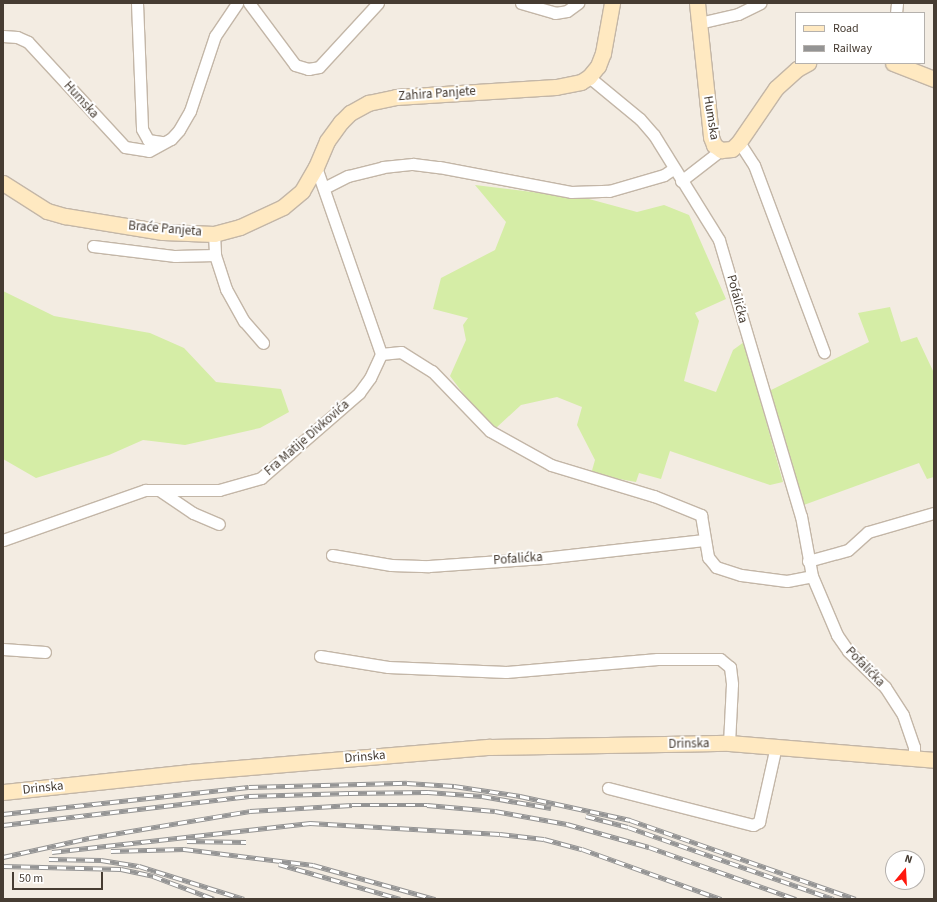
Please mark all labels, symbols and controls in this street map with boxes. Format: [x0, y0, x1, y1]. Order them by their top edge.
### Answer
legend [795, 12, 925, 64]
text: Road [833, 20, 859, 37]
text: Railway [833, 40, 872, 57]
street label: Humska [60, 78, 102, 122]
street label: Zahira Panjete [398, 84, 476, 104]
street label: Humska [700, 95, 722, 141]
street label: Braće Panjeta [128, 218, 202, 240]
street label: Pofalićka [723, 273, 751, 325]
street label: Fra Matije Divkovića [261, 397, 353, 479]
street label: Pofalićka [493, 549, 543, 569]
street label: Pofalićka [842, 644, 888, 690]
street label: Drinska [668, 736, 710, 752]
street label: Drinska [344, 747, 386, 767]
street label: Drinska [22, 778, 64, 798]
north arrow [885, 850, 925, 890]
text: N [903, 851, 914, 867]
scale bar [14, 864, 105, 890]
text: 50 m [19, 870, 43, 887]

